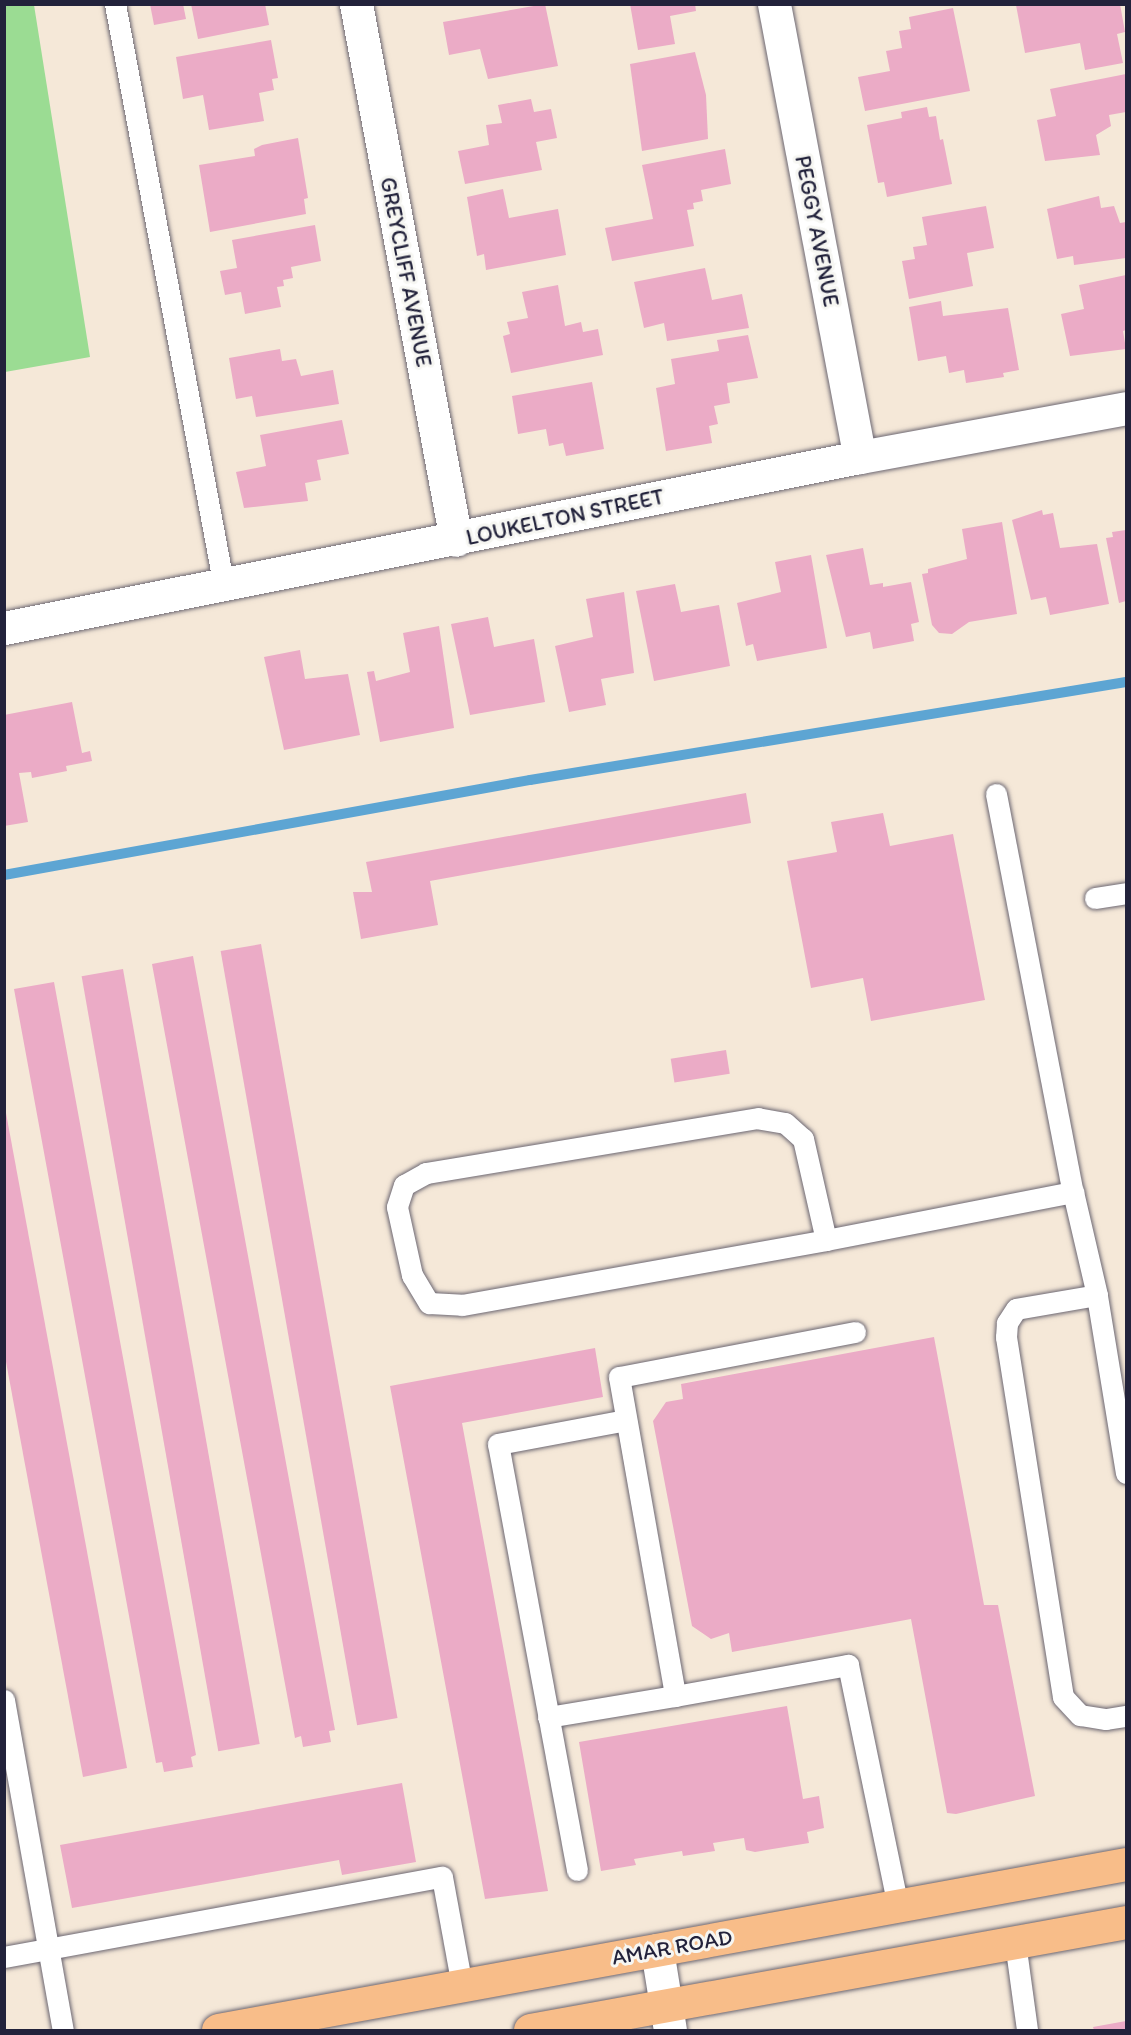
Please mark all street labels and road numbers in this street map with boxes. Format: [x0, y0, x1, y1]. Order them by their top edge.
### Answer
street label: PEGGY AVENUE [789, 154, 845, 308]
street label: GREYCLIFF AVENUE [375, 175, 437, 369]
street label: LOUKELTON STREET [464, 483, 666, 551]
street label: AMAR ROAD [610, 1923, 734, 1971]

